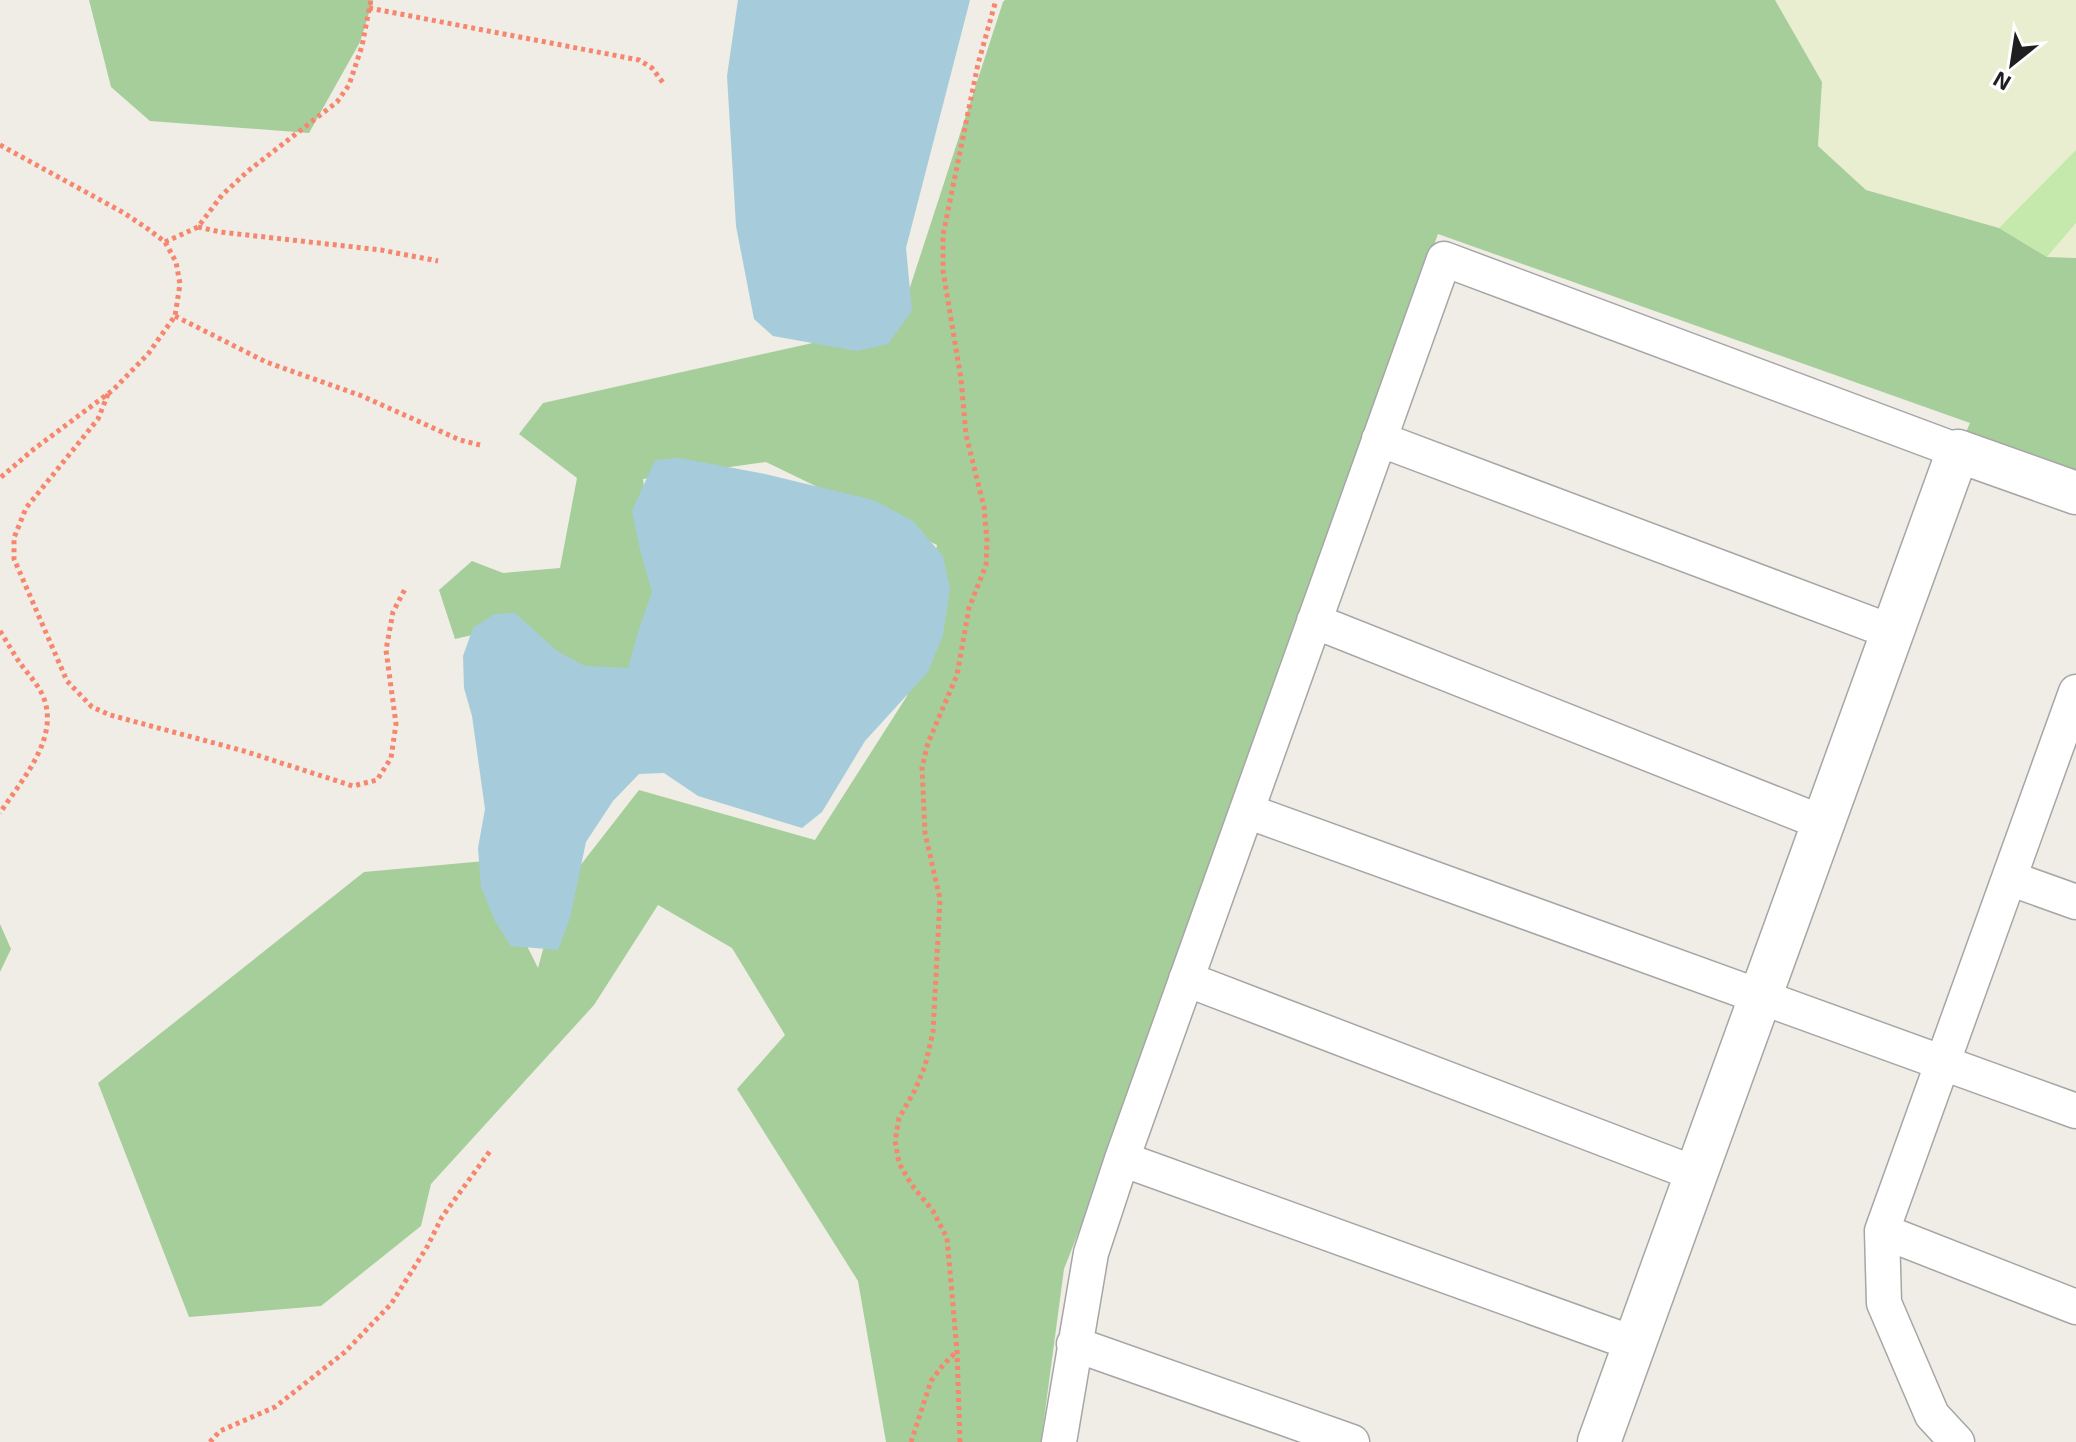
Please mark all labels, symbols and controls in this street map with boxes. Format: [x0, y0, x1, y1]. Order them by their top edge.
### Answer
north arrow [1972, 24, 2052, 104]
text: N [1988, 67, 2015, 97]

